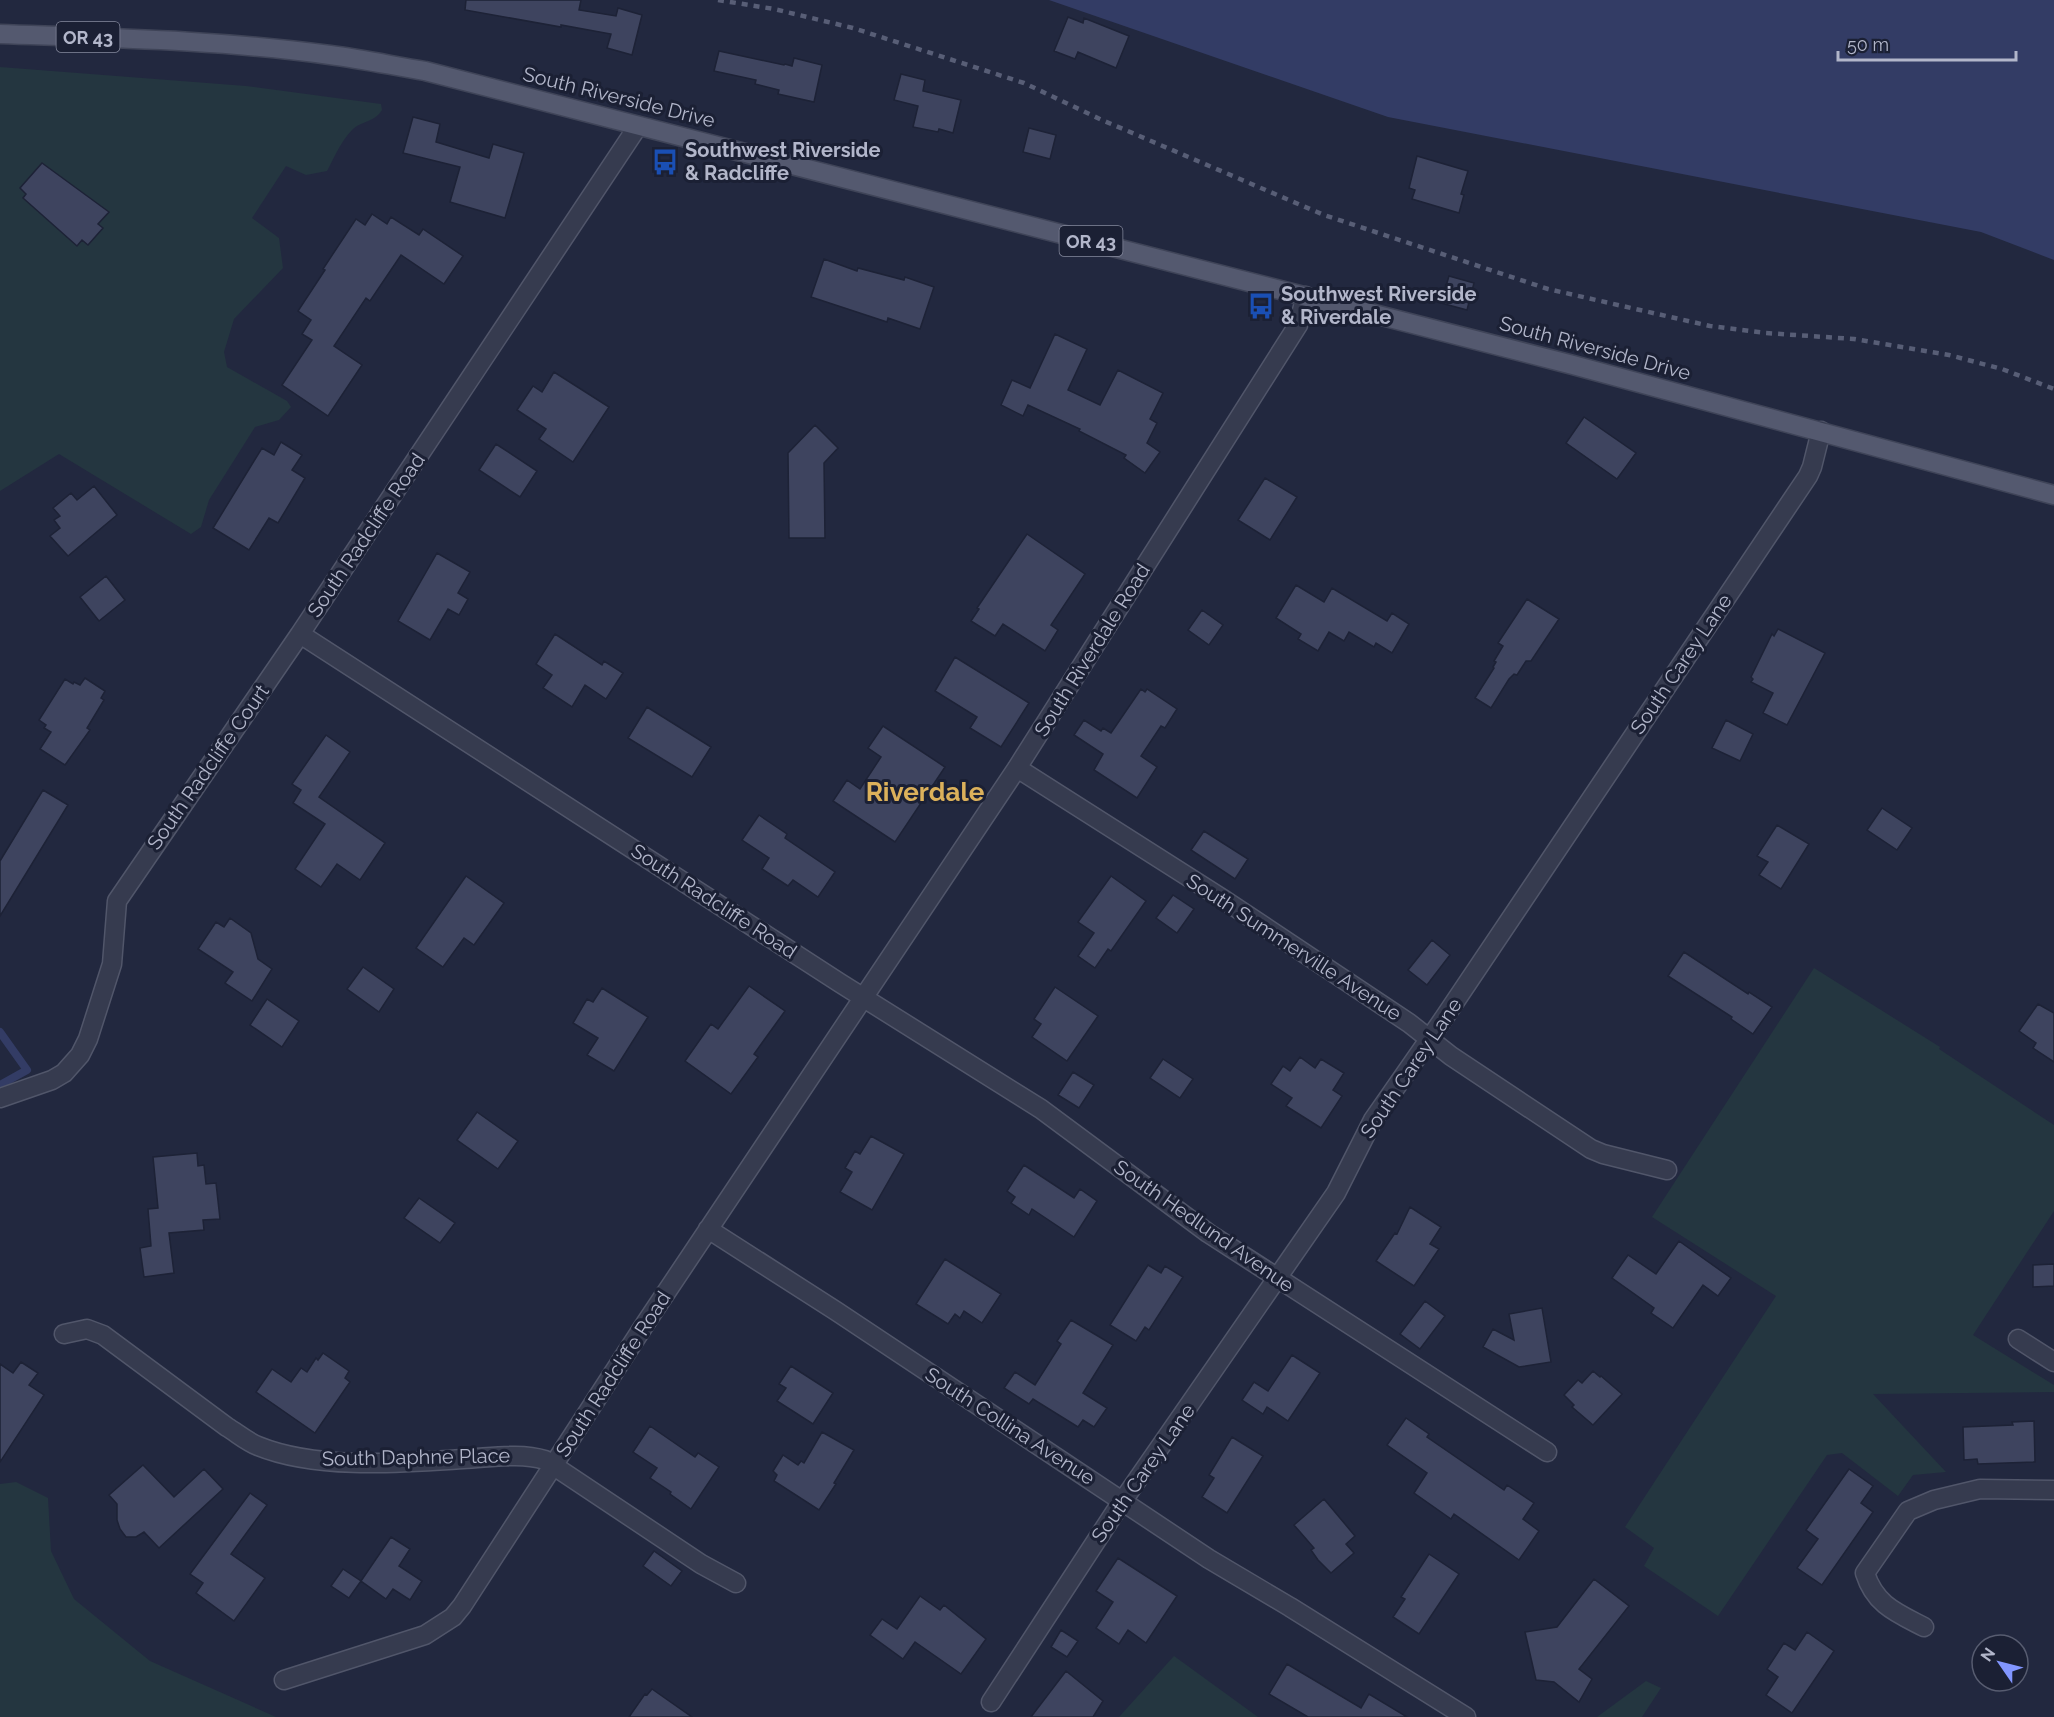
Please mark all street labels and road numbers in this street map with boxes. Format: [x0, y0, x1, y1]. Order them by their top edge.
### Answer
road number: OR 43 [56, 22, 119, 52]
street label: South Riverside Drive [521, 62, 718, 133]
road number: OR 43 [1060, 226, 1122, 256]
street label: South Riverside Drive [1497, 311, 1693, 385]
street label: South Radcliffe Road [302, 448, 430, 622]
street label: South Riverdale Road [1029, 559, 1155, 741]
street label: South Carey Lane [1625, 589, 1737, 738]
street label: South Radcliffe Court [142, 680, 274, 854]
street label: South Radcliffe Road [627, 839, 801, 963]
street label: South Summerville Avenue [1182, 869, 1406, 1026]
street label: South Carey Lane [1355, 993, 1467, 1142]
street label: South Hedlund Avenue [1109, 1155, 1299, 1297]
street label: South Radcliffe Road [551, 1287, 675, 1461]
street label: South Collina Avenue [921, 1362, 1100, 1490]
street label: South Carey Lane [1086, 1399, 1200, 1547]
street label: South Daphne Place [322, 1443, 511, 1471]

